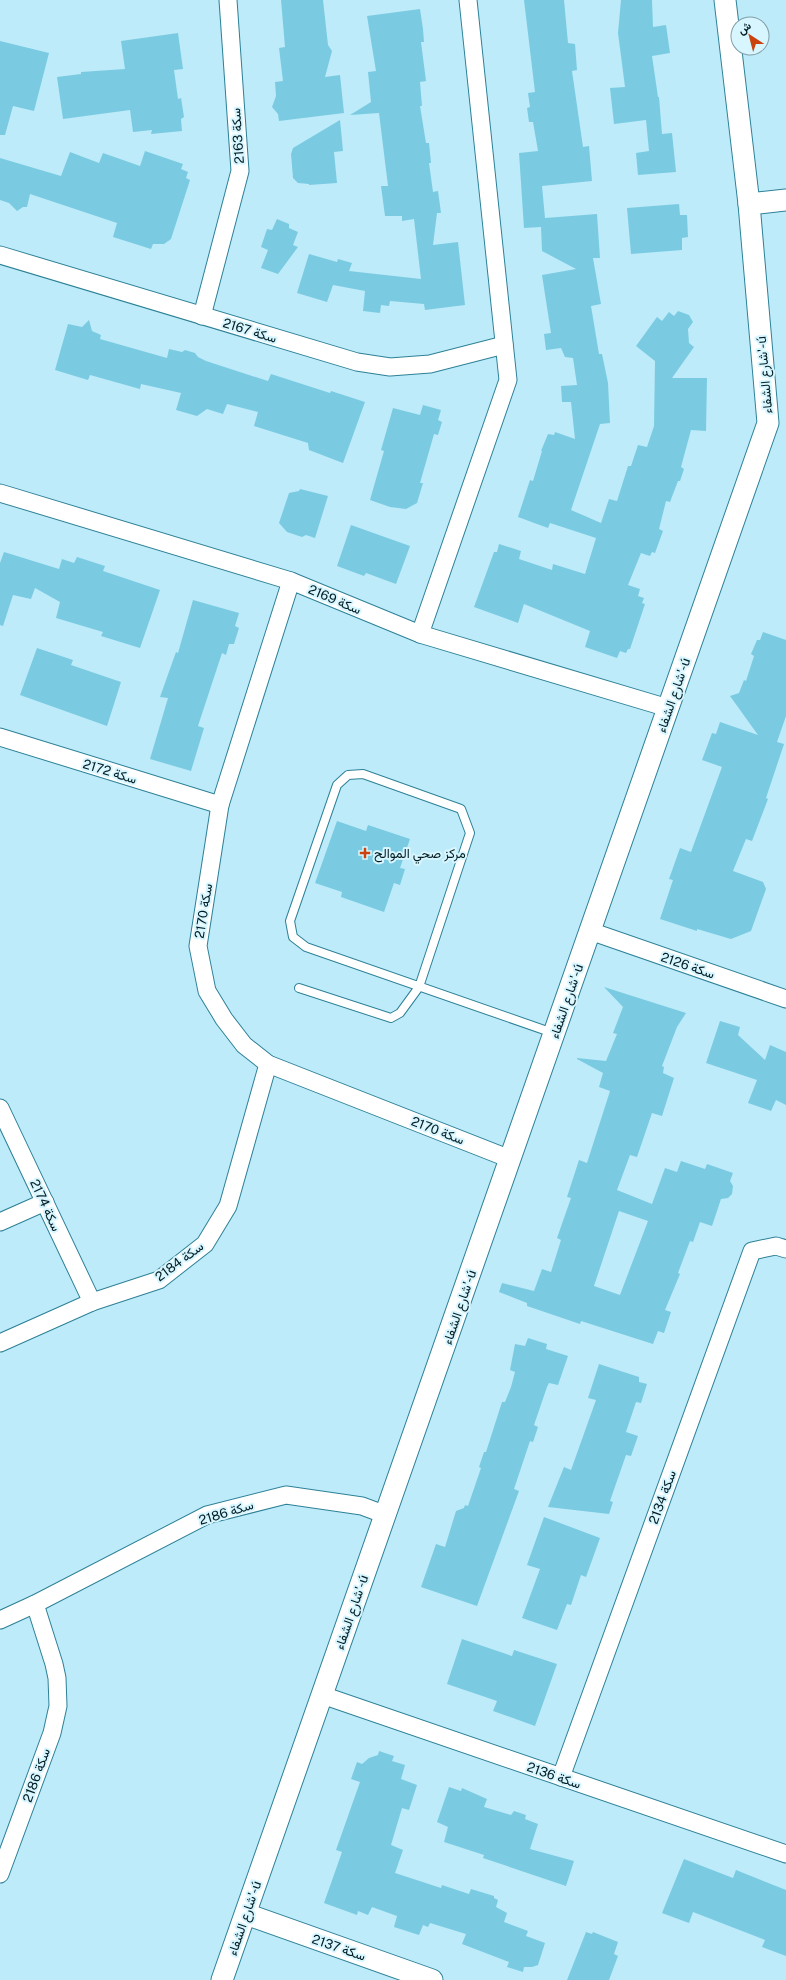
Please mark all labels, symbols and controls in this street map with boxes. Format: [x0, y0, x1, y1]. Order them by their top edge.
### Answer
north arrow [730, 16, 770, 56]
text: ش [735, 19, 754, 37]
street label: سكة 2163 [228, 107, 247, 164]
street label: سكة 2167 [221, 315, 279, 346]
street label: شارع الشفاء'-ú [754, 335, 777, 414]
street label: سكة 2169 [306, 582, 363, 617]
street label: شارع الشفاء'-ú [654, 656, 695, 735]
street label: سكة 2172 [81, 756, 139, 787]
place label: مركز صحي الموالح [374, 846, 466, 864]
marker: مركز صحي الموالح [359, 847, 371, 859]
street label: سكة 2170 [192, 883, 215, 940]
street label: سكة 2126 [659, 949, 717, 982]
street label: شارع الشفاء'-ú [547, 962, 588, 1041]
street label: سكة 2170 [409, 1114, 466, 1147]
street label: سكة 2174 [27, 1177, 64, 1234]
street label: سكة 2184 [152, 1238, 206, 1284]
street label: شارع الشفاء'-ú [440, 1268, 481, 1347]
street label: سكة 2134 [646, 1468, 679, 1526]
street label: سكة 2186 [197, 1497, 255, 1528]
street label: شارع الشفاء'-ú [332, 1573, 373, 1652]
street label: سكة 2186 [20, 1746, 53, 1804]
street label: سكة 2136 [525, 1759, 583, 1792]
street label: شارع الشفاء'-ú [225, 1879, 266, 1958]
street label: سكة 2137 [310, 1931, 368, 1964]

